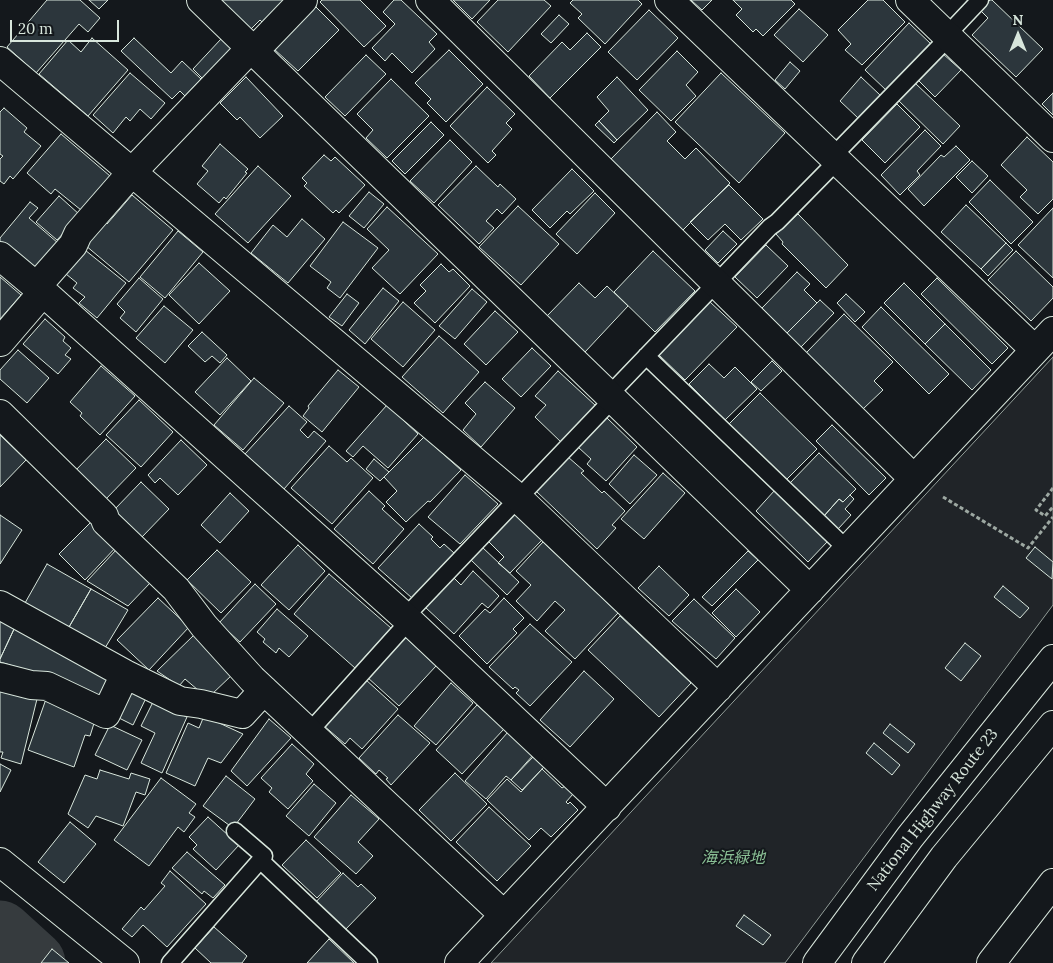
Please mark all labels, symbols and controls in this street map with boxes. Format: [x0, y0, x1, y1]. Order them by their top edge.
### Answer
scale bar [12, 10, 121, 42]
north arrow [993, 10, 1043, 60]
text: N [1013, 11, 1023, 29]
text: 20 m [18, 19, 53, 38]
street label: National Highway Route 23 [864, 725, 1002, 895]
park label: 海浜緑地 [701, 848, 765, 868]

